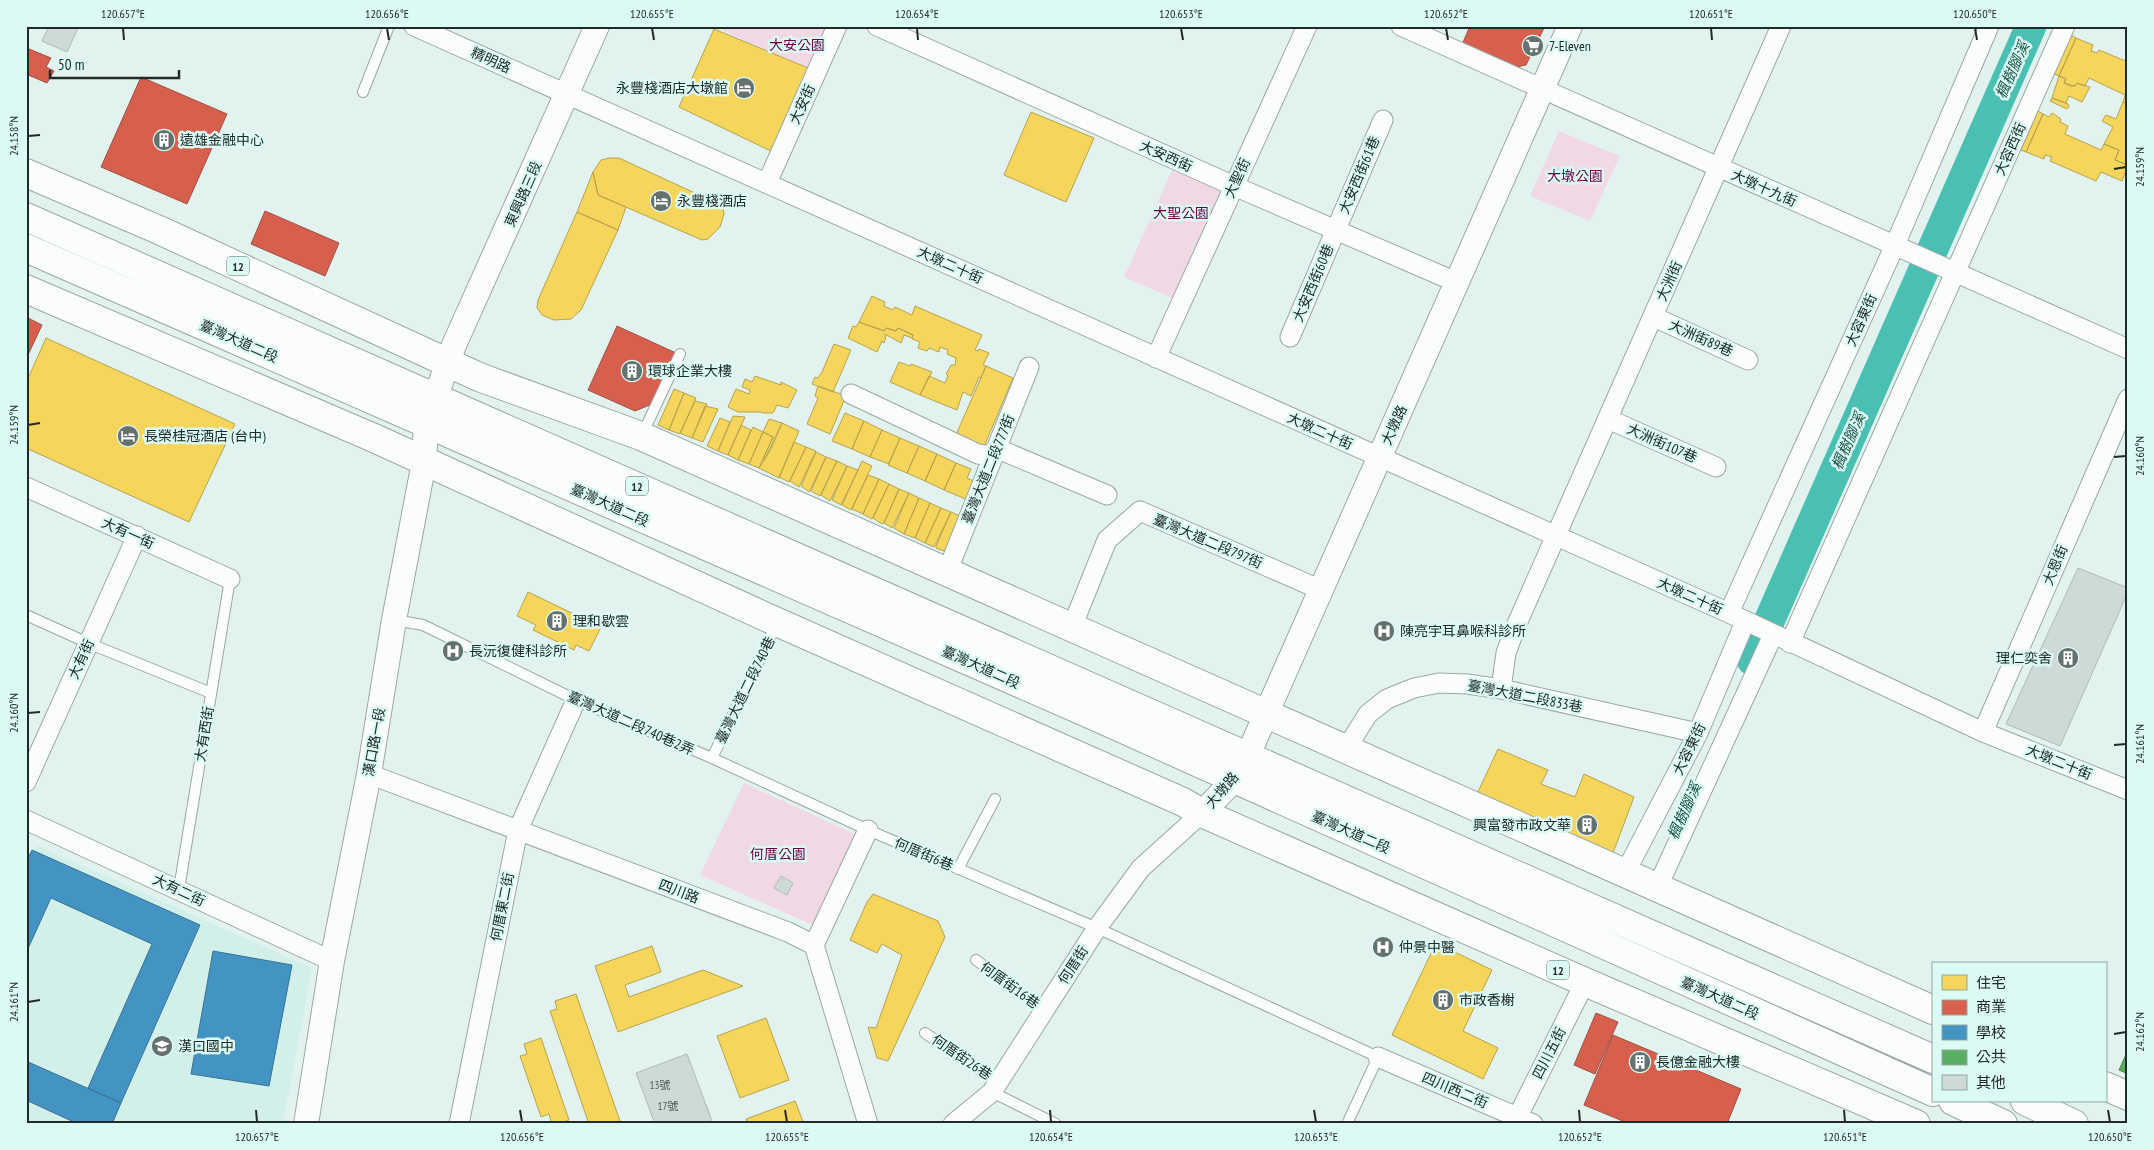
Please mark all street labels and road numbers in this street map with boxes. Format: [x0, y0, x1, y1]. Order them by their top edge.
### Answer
street label: 精明路 [468, 43, 514, 77]
street label: 大安街 [785, 81, 819, 127]
street label: 大容西街 [1990, 120, 2030, 178]
street label: 大安西街61巷 [1335, 133, 1383, 217]
street label: 大安西街 [1137, 136, 1195, 176]
street label: 大聖街 [1220, 155, 1254, 201]
street label: 東興路三段 [501, 158, 545, 230]
street label: 大墩十九街 [1728, 166, 1800, 210]
street label: 大安西街60巷 [1289, 241, 1337, 325]
street label: 大墩二十街 [914, 243, 986, 287]
road number: 12 [227, 256, 249, 276]
street label: 大洲街 [1652, 258, 1686, 304]
street label: 大容東街 [1841, 291, 1881, 349]
street label: 臺灣大道二段 [197, 316, 281, 366]
street label: 大洲街89巷 [1666, 316, 1736, 360]
street label: 大墩路 [1377, 402, 1411, 448]
street label: 大墩二十街 [1284, 409, 1356, 453]
street label: 臺灣大道二段777街 [958, 411, 1018, 527]
street label: 大洲街107巷 [1624, 420, 1700, 466]
road number: 12 [626, 476, 648, 496]
street label: 臺灣大道二段 [568, 480, 652, 530]
street label: 臺灣大道二段797街 [1151, 510, 1265, 572]
street label: 大有一街 [99, 513, 157, 553]
street label: 大恩街 [2039, 542, 2071, 588]
street label: 大墩二十街 [1654, 574, 1726, 618]
street label: 臺灣大道二段740巷 [711, 634, 779, 746]
street label: 大有街 [64, 636, 98, 682]
street label: 臺灣大道二段 [939, 642, 1023, 692]
street label: 臺灣大道二段833巷 [1466, 676, 1584, 716]
street label: 臺灣大道二段740巷2弄 [565, 687, 697, 759]
street label: 大有西街 [191, 705, 217, 763]
street label: 漢口路一段 [359, 706, 389, 778]
street label: 大容東街 [1669, 720, 1709, 778]
street label: 大墩二十街 [2023, 741, 2095, 783]
street label: 大墩路 [1201, 768, 1243, 812]
street label: 臺灣大道二段 [1309, 807, 1393, 857]
street label: 何厝街6巷 [892, 834, 956, 874]
street label: 大有二街 [150, 870, 208, 910]
street label: 何厝東二街 [486, 871, 518, 943]
street label: 四川路 [656, 875, 702, 907]
street label: 何厝街 [1054, 942, 1092, 988]
street label: 何厝街16巷 [977, 958, 1043, 1012]
road number: 12 [1547, 960, 1569, 980]
street label: 臺灣大道二段 [1678, 973, 1762, 1023]
street label: 四川五街 [1528, 1024, 1570, 1082]
street label: 何厝街26巷 [929, 1030, 995, 1084]
street label: 四川西二街 [1419, 1068, 1491, 1112]

